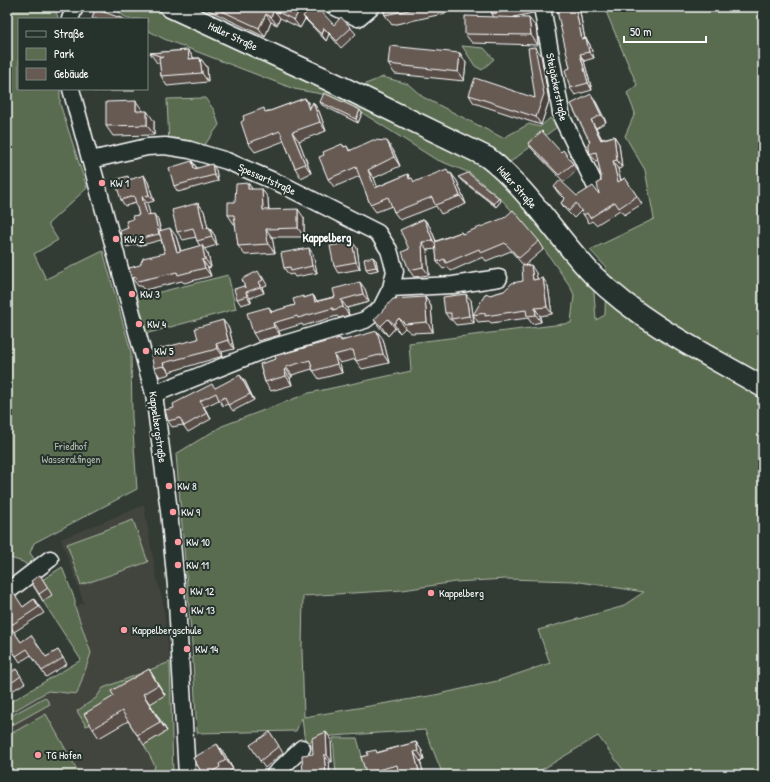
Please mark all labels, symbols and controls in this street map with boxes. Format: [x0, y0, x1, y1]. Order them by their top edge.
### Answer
legend [18, 18, 148, 90]
street label: Haller Straße [206, 18, 261, 54]
scale bar [624, 18, 706, 44]
text: 50 m [630, 23, 651, 40]
text: Straße [54, 25, 84, 42]
text: Park [54, 45, 74, 62]
street label: Steigäckerstraße [543, 52, 571, 123]
text: Gebäude [54, 65, 89, 82]
street label: Spessartstraße [236, 160, 299, 198]
street label: Haller Straße [494, 163, 540, 212]
place label: KW 1 [110, 176, 129, 190]
marker: KW 1 [97, 178, 107, 188]
district label: Kappelberg [303, 229, 352, 247]
place label: KW 2 [124, 232, 144, 246]
marker: KW 2 [111, 234, 121, 244]
place label: KW 3 [140, 287, 160, 301]
marker: KW 3 [127, 289, 137, 299]
place label: KW 4 [147, 317, 166, 331]
marker: KW 4 [134, 319, 144, 329]
place label: KW 5 [154, 344, 174, 358]
marker: KW 5 [141, 346, 151, 356]
street label: Kappelbergstraße [146, 391, 170, 464]
park label: Friedhof Wasseralfingen [41, 439, 101, 466]
place label: KW 8 [177, 479, 197, 493]
marker: KW 8 [164, 481, 174, 491]
place label: KW 9 [181, 505, 200, 519]
marker: KW 9 [168, 507, 178, 517]
place label: KW 10 [186, 535, 210, 549]
marker: KW 10 [173, 537, 183, 547]
place label: KW 11 [186, 558, 209, 572]
marker: KW 11 [173, 560, 183, 570]
place label: KW 12 [190, 584, 214, 598]
marker: KW 12 [177, 586, 187, 596]
place label: Kappelberg [439, 586, 484, 600]
marker: Kappelberg [426, 588, 436, 598]
place label: KW 13 [191, 603, 215, 617]
marker: KW 13 [178, 605, 188, 615]
place label: Kappelbergschule [132, 623, 202, 637]
marker: Kappelbergschule [119, 625, 129, 635]
place label: KW 14 [195, 642, 218, 656]
marker: KW 14 [182, 644, 192, 654]
place label: TG Hofen [46, 748, 82, 762]
marker: TG Hofen [33, 750, 43, 760]

